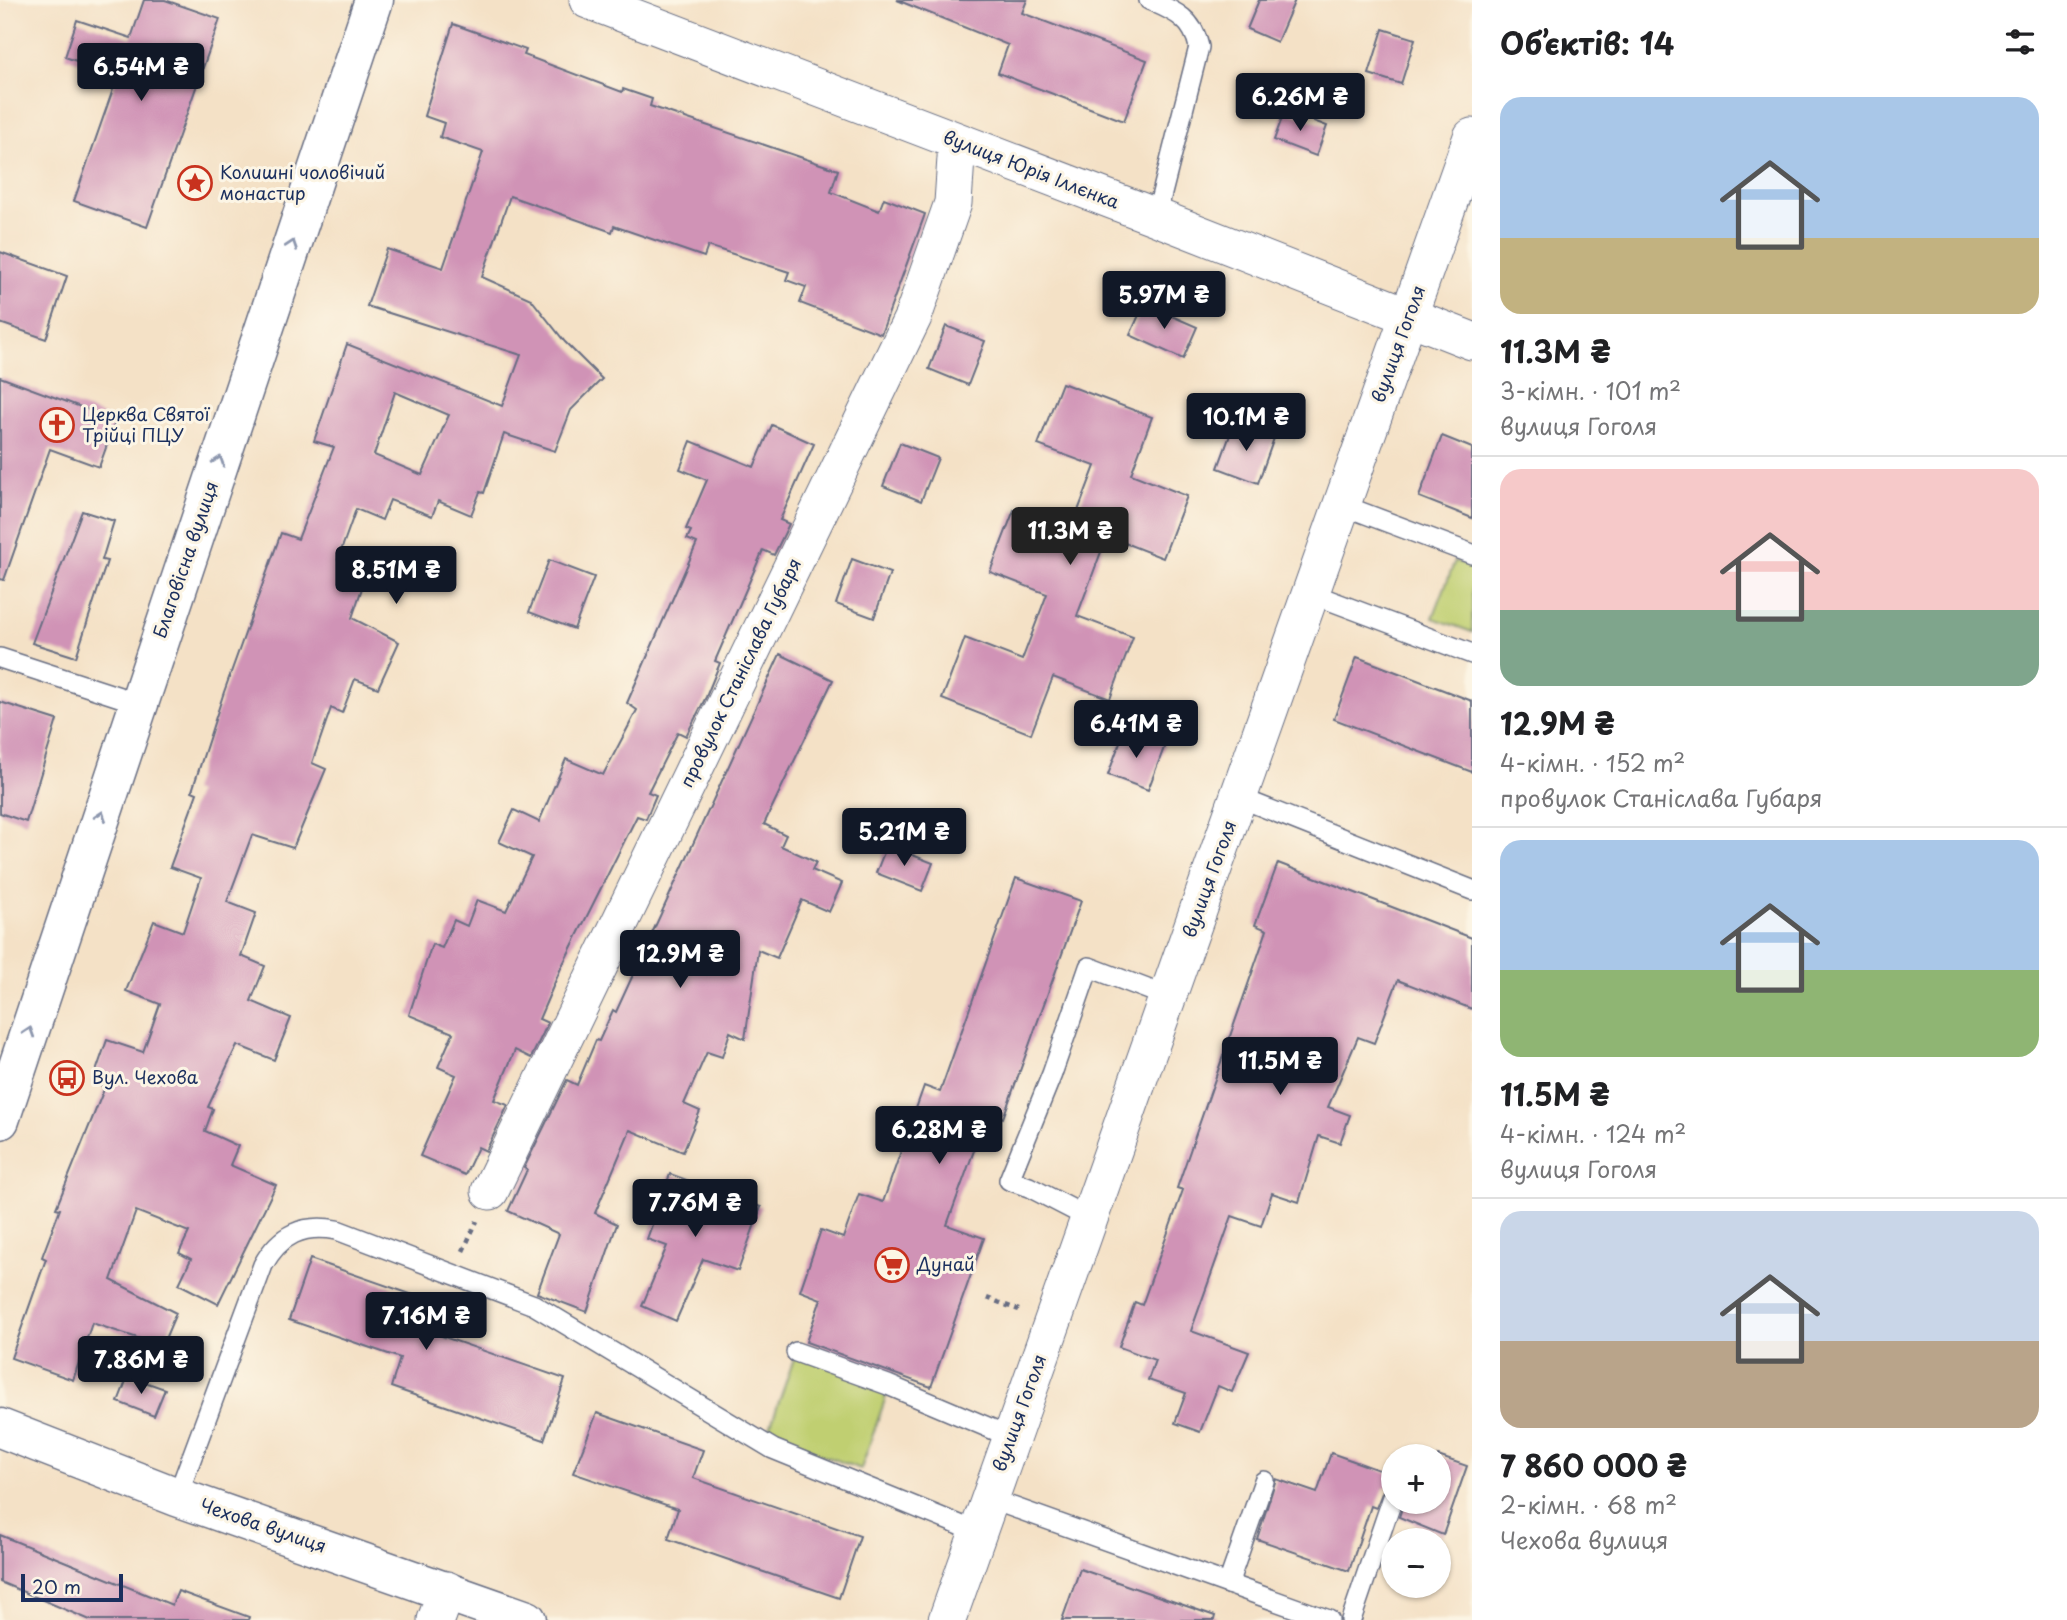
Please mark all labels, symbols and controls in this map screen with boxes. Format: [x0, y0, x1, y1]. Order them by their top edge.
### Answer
text: Об’єктів: 14 [1500, 20, 1674, 65]
icon: filters [2001, 23, 2039, 61]
pin: 6.54M ₴ [76, 43, 206, 103]
text: 6.54M ₴ [93, 48, 189, 83]
pin: 6.26M ₴ [1235, 74, 1365, 133]
text: 6.26M ₴ [1252, 78, 1348, 113]
street label: вулиця Юрія Іллєнка [940, 123, 1124, 215]
icon: home [1707, 142, 1833, 268]
place label: Колишні чоловічий монастир [220, 158, 385, 206]
place icon: Колишні чоловічий монастир [176, 164, 214, 202]
one-way arrow [284, 239, 298, 252]
pin: 5.97M ₴ [1099, 272, 1229, 331]
text: 5.97M ₴ [1119, 276, 1209, 311]
street label: вулиця Гоголя [1364, 281, 1431, 406]
text: 11.3M ₴ [1500, 328, 1611, 373]
text: 3-кімн. · 101 m² [1500, 373, 1681, 408]
pin: 10.1M ₴ [1181, 393, 1311, 453]
text: 10.1M ₴ [1203, 398, 1289, 433]
place label: Церква Святої Трійці ПЦУ [82, 400, 210, 448]
church icon: Церква Святої Трійці ПЦУ [38, 406, 76, 444]
text: вулиця Гоголя [1500, 408, 1657, 443]
one-way arrow [211, 455, 226, 467]
street label: Благовісна вулиця [145, 477, 224, 642]
pin: 11.3M ₴ [1005, 508, 1135, 567]
text: 11.3M ₴ [1028, 512, 1112, 547]
icon: home [1707, 514, 1833, 640]
pin: 8.51M ₴ [331, 546, 461, 606]
text: 8.51M ₴ [351, 551, 441, 586]
street label: провулок Станіслава Губаря [672, 553, 807, 792]
pin: 6.41M ₴ [1071, 700, 1201, 760]
text: 12.9M ₴ [1500, 700, 1615, 745]
text: 6.41M ₴ [1090, 705, 1182, 740]
text: 4-кімн. · 152 m² [1500, 745, 1685, 780]
text: провулок Станіслава Губаря [1500, 780, 1822, 815]
pin: 5.21M ₴ [839, 808, 969, 868]
one-way arrow [93, 810, 107, 823]
text: 5.21M ₴ [858, 813, 950, 848]
street label: вулиця Гоголя [1175, 816, 1242, 941]
icon: home [1707, 885, 1833, 1011]
pin: 12.9M ₴ [615, 930, 745, 990]
text: 12.9M ₴ [636, 935, 724, 970]
one-way arrow [21, 1026, 35, 1039]
pin: 11.5M ₴ [1215, 1038, 1345, 1097]
text: 11.5M ₴ [1238, 1042, 1322, 1077]
bus stop icon: Вул. Чехова [48, 1059, 86, 1097]
place label: Вул. Чехова [92, 1063, 199, 1090]
text: 11.5M ₴ [1500, 1071, 1610, 1116]
pin: 6.28M ₴ [874, 1106, 1004, 1166]
text: 6.28M ₴ [891, 1111, 987, 1146]
text: 4-кімн. · 124 m² [1500, 1116, 1686, 1151]
text: вулиця Гоголя [1500, 1151, 1657, 1186]
pin: 7.76M ₴ [630, 1180, 760, 1239]
text: 7.76M ₴ [649, 1184, 741, 1219]
supermarket icon: Дунай [873, 1246, 911, 1284]
place label: Дунай [916, 1250, 975, 1277]
icon: home [1707, 1256, 1833, 1382]
pin: 7.16M ₴ [361, 1292, 491, 1352]
text: 7.16M ₴ [382, 1297, 470, 1332]
pin: 7.86M ₴ [76, 1336, 206, 1396]
text: 7.86M ₴ [94, 1341, 188, 1376]
street label: вулиця Гоголя [985, 1350, 1052, 1475]
text: 7 860 000 ₴ [1500, 1442, 1687, 1487]
map controls [1381, 1444, 1451, 1598]
button: + [1381, 1444, 1451, 1514]
text: 2-кімн. · 68 m² [1500, 1487, 1677, 1522]
street label: Чехова вулиця [197, 1490, 330, 1559]
text: Чехова вулиця [1500, 1522, 1668, 1557]
button: − [1381, 1528, 1451, 1598]
scale bar [21, 1571, 122, 1603]
text: 20 m [32, 1572, 81, 1600]

